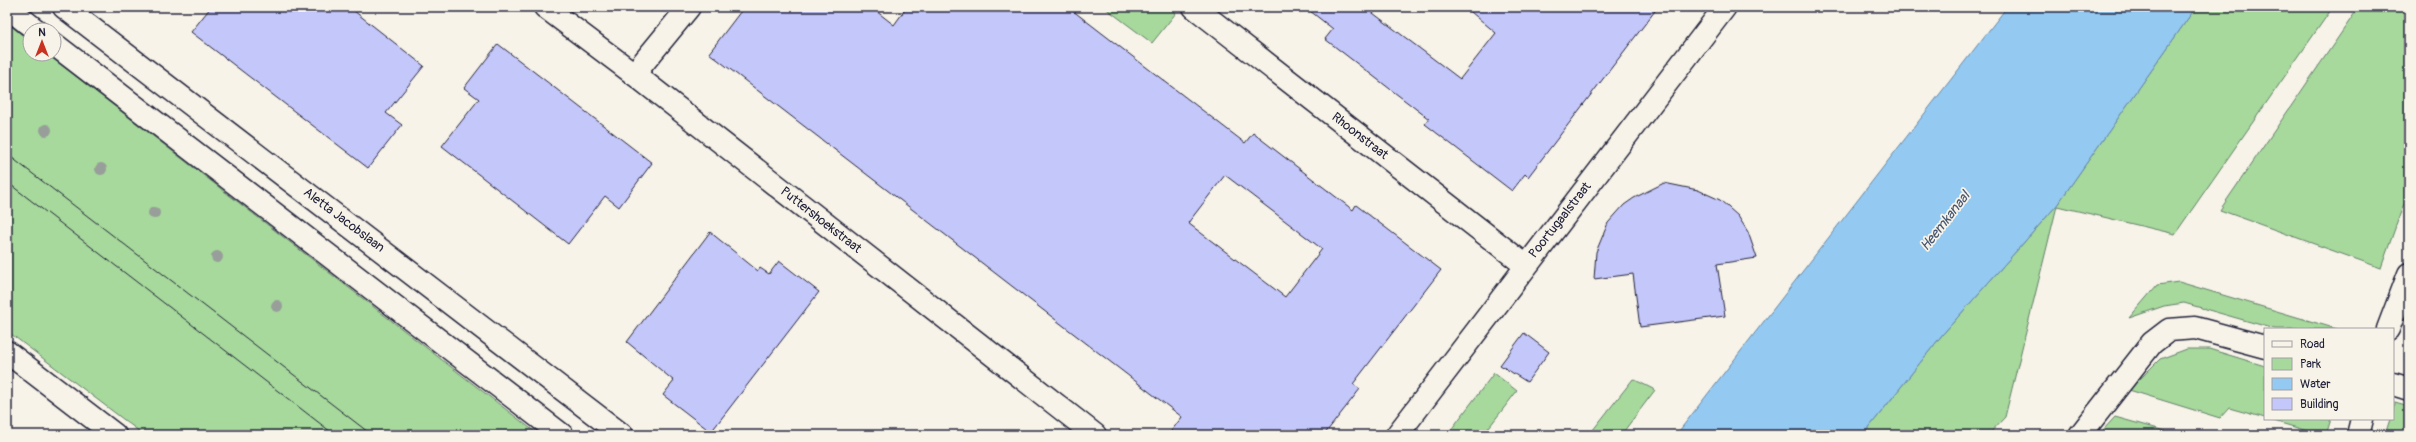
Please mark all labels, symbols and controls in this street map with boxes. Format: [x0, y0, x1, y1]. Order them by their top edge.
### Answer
north arrow [22, 22, 62, 62]
text: N [38, 26, 46, 39]
street label: Rhoonstraat [1329, 109, 1392, 163]
street label: Poortugaalstraat [1525, 178, 1595, 261]
street label: Puttershoekstraat [777, 183, 865, 257]
street label: Aletta Jacobslaan [300, 184, 388, 256]
water label: Heemkanaal [1917, 187, 1974, 254]
legend [2264, 328, 2394, 420]
text: Road [2300, 337, 2325, 352]
text: Park [2300, 357, 2321, 372]
text: Water [2300, 377, 2331, 392]
text: Building [2300, 397, 2339, 412]

